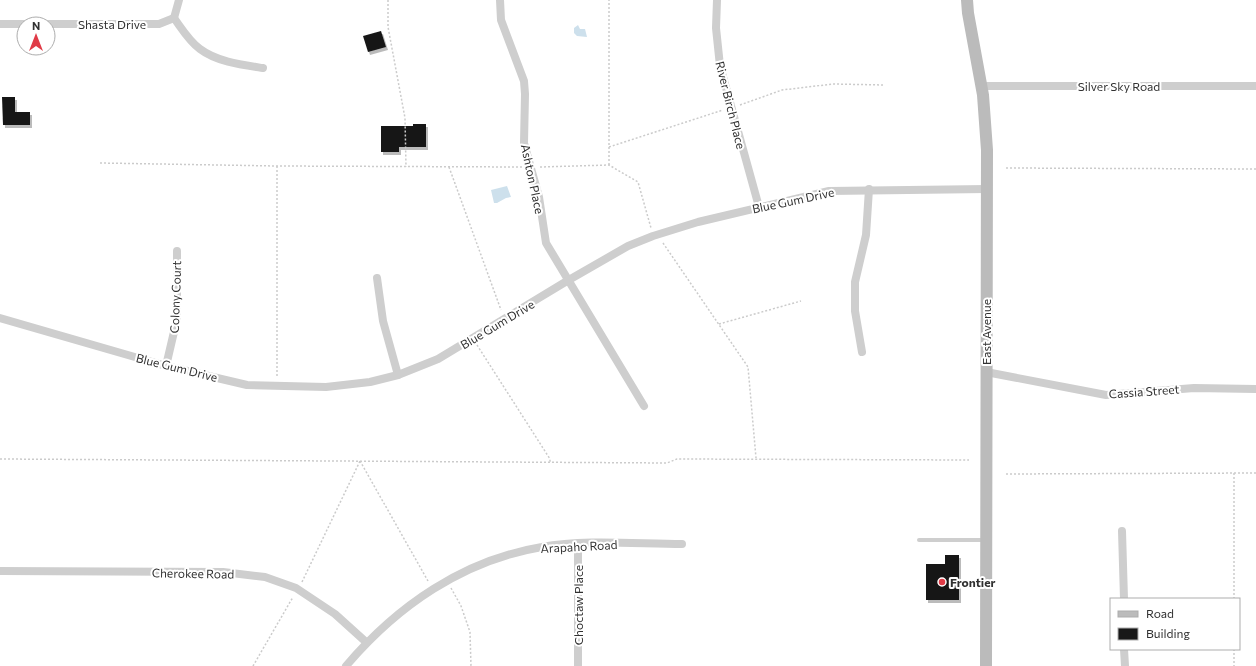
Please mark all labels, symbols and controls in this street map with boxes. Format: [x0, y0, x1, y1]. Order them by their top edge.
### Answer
north arrow [16, 16, 56, 56]
street label: Shasta Drive [78, 17, 146, 31]
text: N [32, 19, 40, 32]
street label: River Birch Place [713, 60, 749, 150]
street label: Silver Sky Road [1078, 79, 1160, 93]
street label: Ashton Place [519, 143, 547, 215]
street label: Blue Gum Drive [751, 184, 835, 216]
street label: Colony Court [167, 260, 183, 334]
street label: Blue Gum Drive [458, 297, 536, 351]
street label: East Avenue [979, 299, 993, 365]
street label: Blue Gum Drive [135, 350, 219, 384]
street label: Cassia Street [1108, 382, 1180, 400]
street label: Arapaho Road [540, 537, 618, 555]
street label: Cherokee Road [152, 565, 234, 581]
street label: Choctaw Place [571, 565, 585, 645]
place label: Frontier [950, 575, 995, 589]
marker: Frontier [937, 577, 947, 587]
legend [1110, 598, 1240, 650]
text: Road [1146, 606, 1174, 620]
text: Building [1146, 626, 1190, 640]

